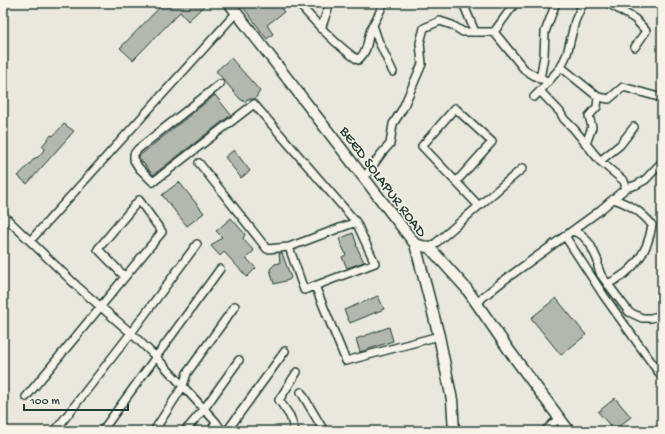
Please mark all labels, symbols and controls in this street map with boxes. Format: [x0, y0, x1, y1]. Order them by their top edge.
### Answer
street label: BEED SOLAPUR ROAD [334, 123, 430, 241]
scale bar [24, 386, 128, 412]
text: 100 m [29, 395, 60, 409]

